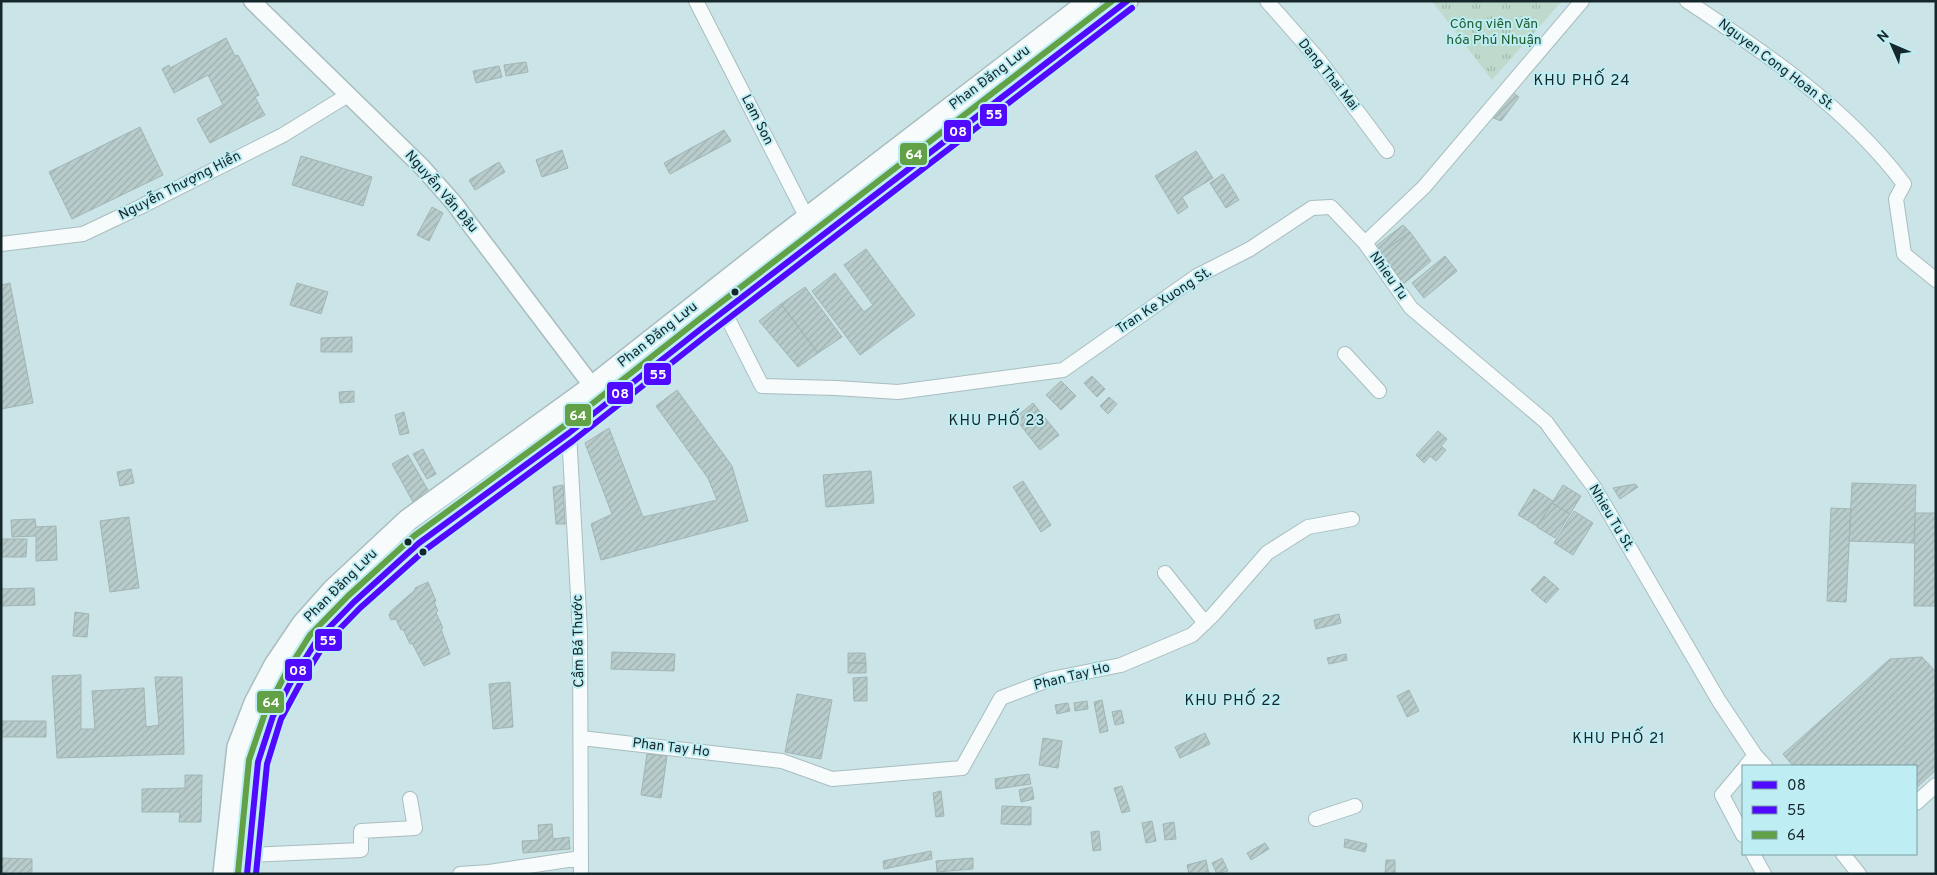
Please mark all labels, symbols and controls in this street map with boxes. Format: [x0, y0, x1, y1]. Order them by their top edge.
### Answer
park label: Công viên Văn hóa Phú Nhuận [1446, 16, 1542, 49]
street label: Nguyen Cong Hoan St. [1715, 16, 1837, 114]
north arrow [1867, 20, 1917, 70]
text: N [1874, 27, 1893, 46]
street label: Dang Thai Mai [1294, 36, 1362, 114]
street label: Phan Đăng Lưu [946, 42, 1034, 114]
district label: KHU PHỐ 24 [1533, 68, 1631, 91]
street label: Lam Son [737, 92, 777, 148]
line badge: 55 [979, 103, 1008, 127]
text: 55 [985, 107, 1003, 124]
line badge: 08 [943, 119, 972, 143]
text: 08 [949, 124, 967, 141]
line badge: 64 [899, 142, 928, 166]
street label: Nguyễn Thượng Hiền [116, 147, 244, 224]
street label: Nguyễn Văn Đậu [401, 147, 482, 237]
text: 64 [905, 147, 923, 164]
street label: Nhieu Tu [1365, 249, 1411, 303]
street label: Tran Ke Xuong St. [1113, 264, 1215, 338]
unlabelled marker [730, 287, 740, 297]
street label: Phan Đăng Lưu [615, 299, 701, 371]
line badge: 55 [643, 362, 672, 386]
text: 55 [649, 367, 667, 384]
line badge: 08 [606, 381, 634, 405]
text: 08 [611, 386, 629, 403]
line badge: 64 [564, 403, 592, 427]
text: 64 [569, 408, 587, 425]
district label: KHU PHỐ 23 [949, 408, 1045, 431]
street label: Nhieu Tu St. [1584, 482, 1638, 554]
unlabelled marker [403, 537, 413, 547]
street label: Phan Đăng Lưu [301, 546, 381, 626]
unlabelled marker [418, 547, 428, 557]
street label: Cầm Bá Thước [570, 594, 588, 688]
line badge: 55 [314, 628, 343, 652]
text: 55 [319, 633, 337, 650]
line badge: 08 [284, 658, 313, 682]
street label: Phan Tay Ho [1032, 659, 1112, 695]
text: 08 [289, 663, 307, 680]
district label: KHU PHỐ 22 [1184, 688, 1282, 711]
line badge: 64 [256, 690, 285, 714]
text: 64 [262, 695, 280, 712]
district label: KHU PHỐ 21 [1572, 726, 1666, 749]
street label: Phan Tay Ho [631, 735, 711, 761]
legend [1742, 765, 1917, 855]
text: 08 [1787, 777, 1806, 796]
text: 55 [1787, 802, 1806, 821]
text: 64 [1787, 827, 1805, 846]

